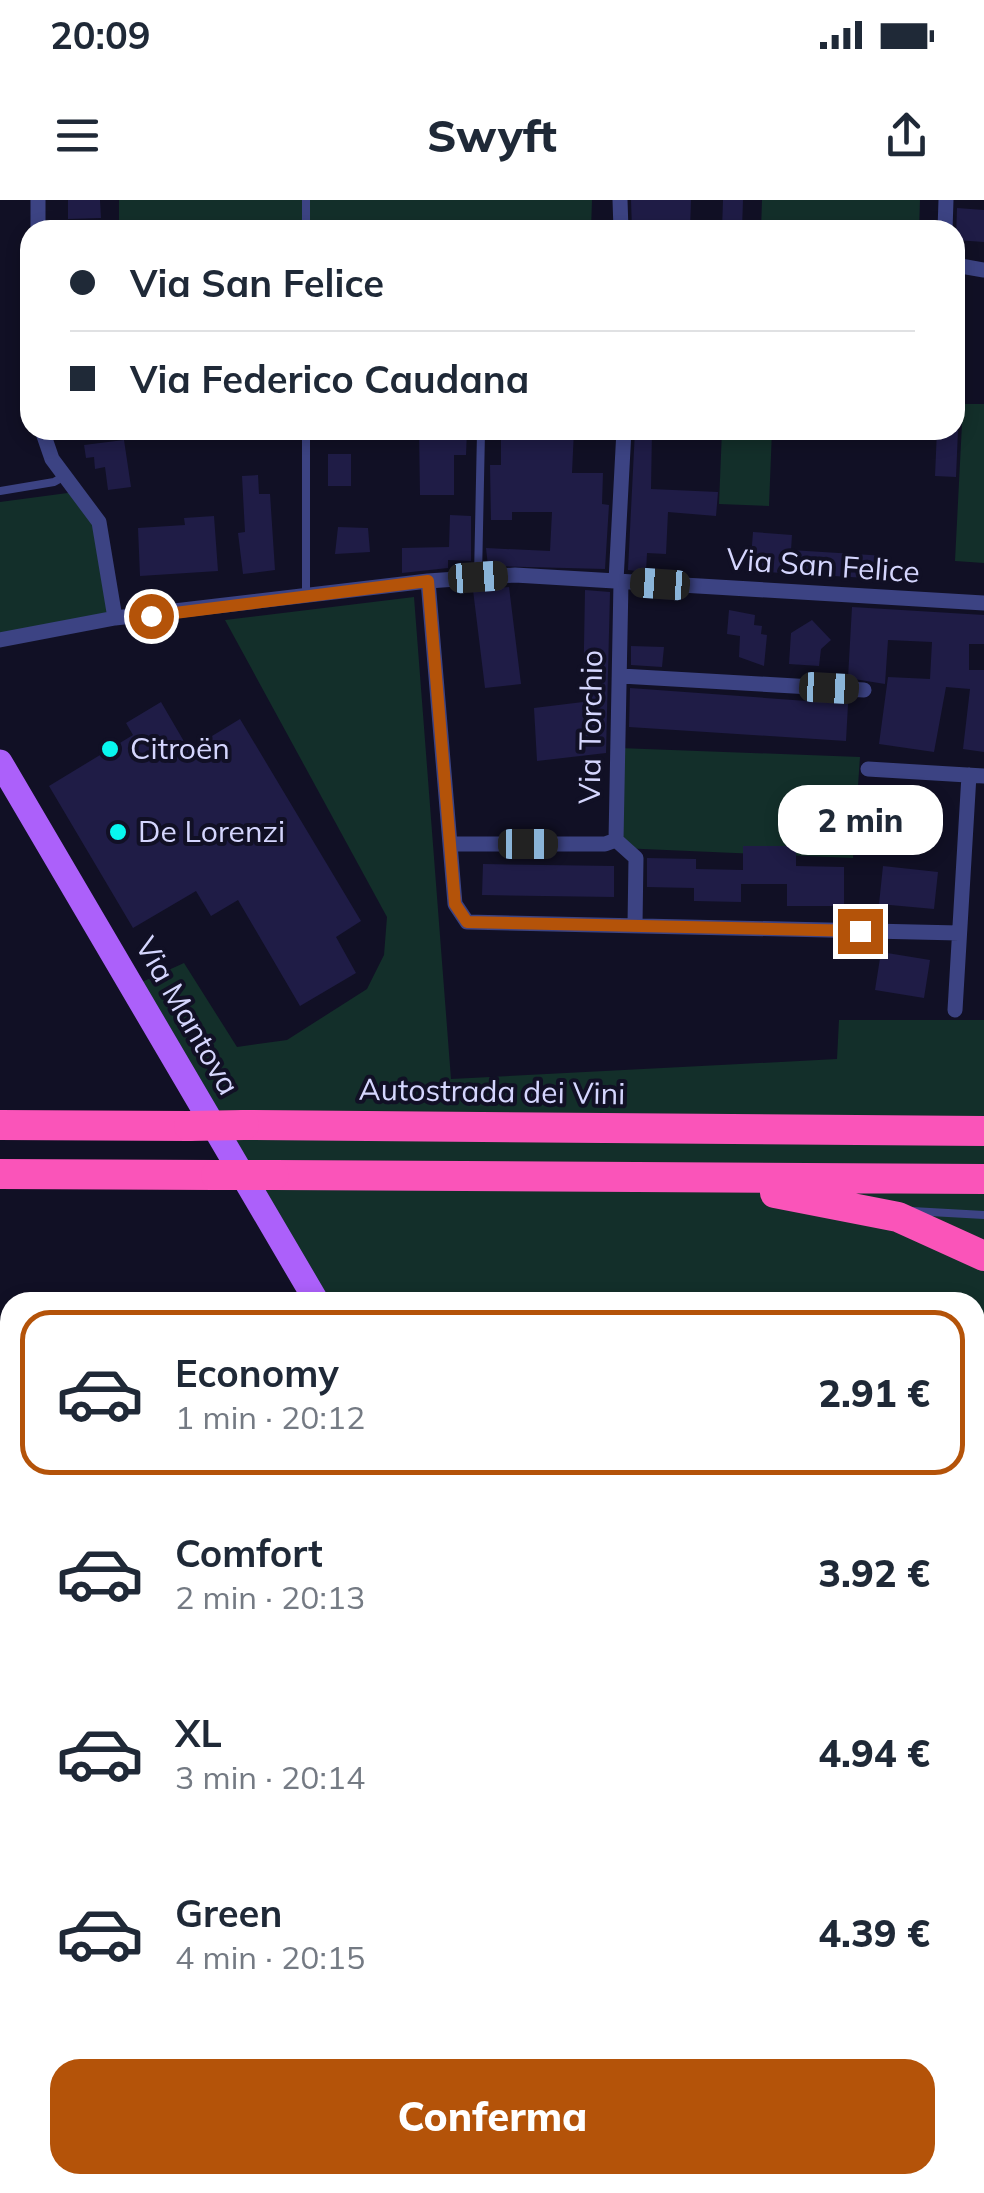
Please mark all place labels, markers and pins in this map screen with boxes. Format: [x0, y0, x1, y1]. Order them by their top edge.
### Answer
place label: Citroën [130, 729, 230, 767]
marker: Citroën [99, 738, 121, 760]
place label: De Lorenzi [138, 812, 285, 850]
marker: De Lorenzi [107, 821, 129, 843]

